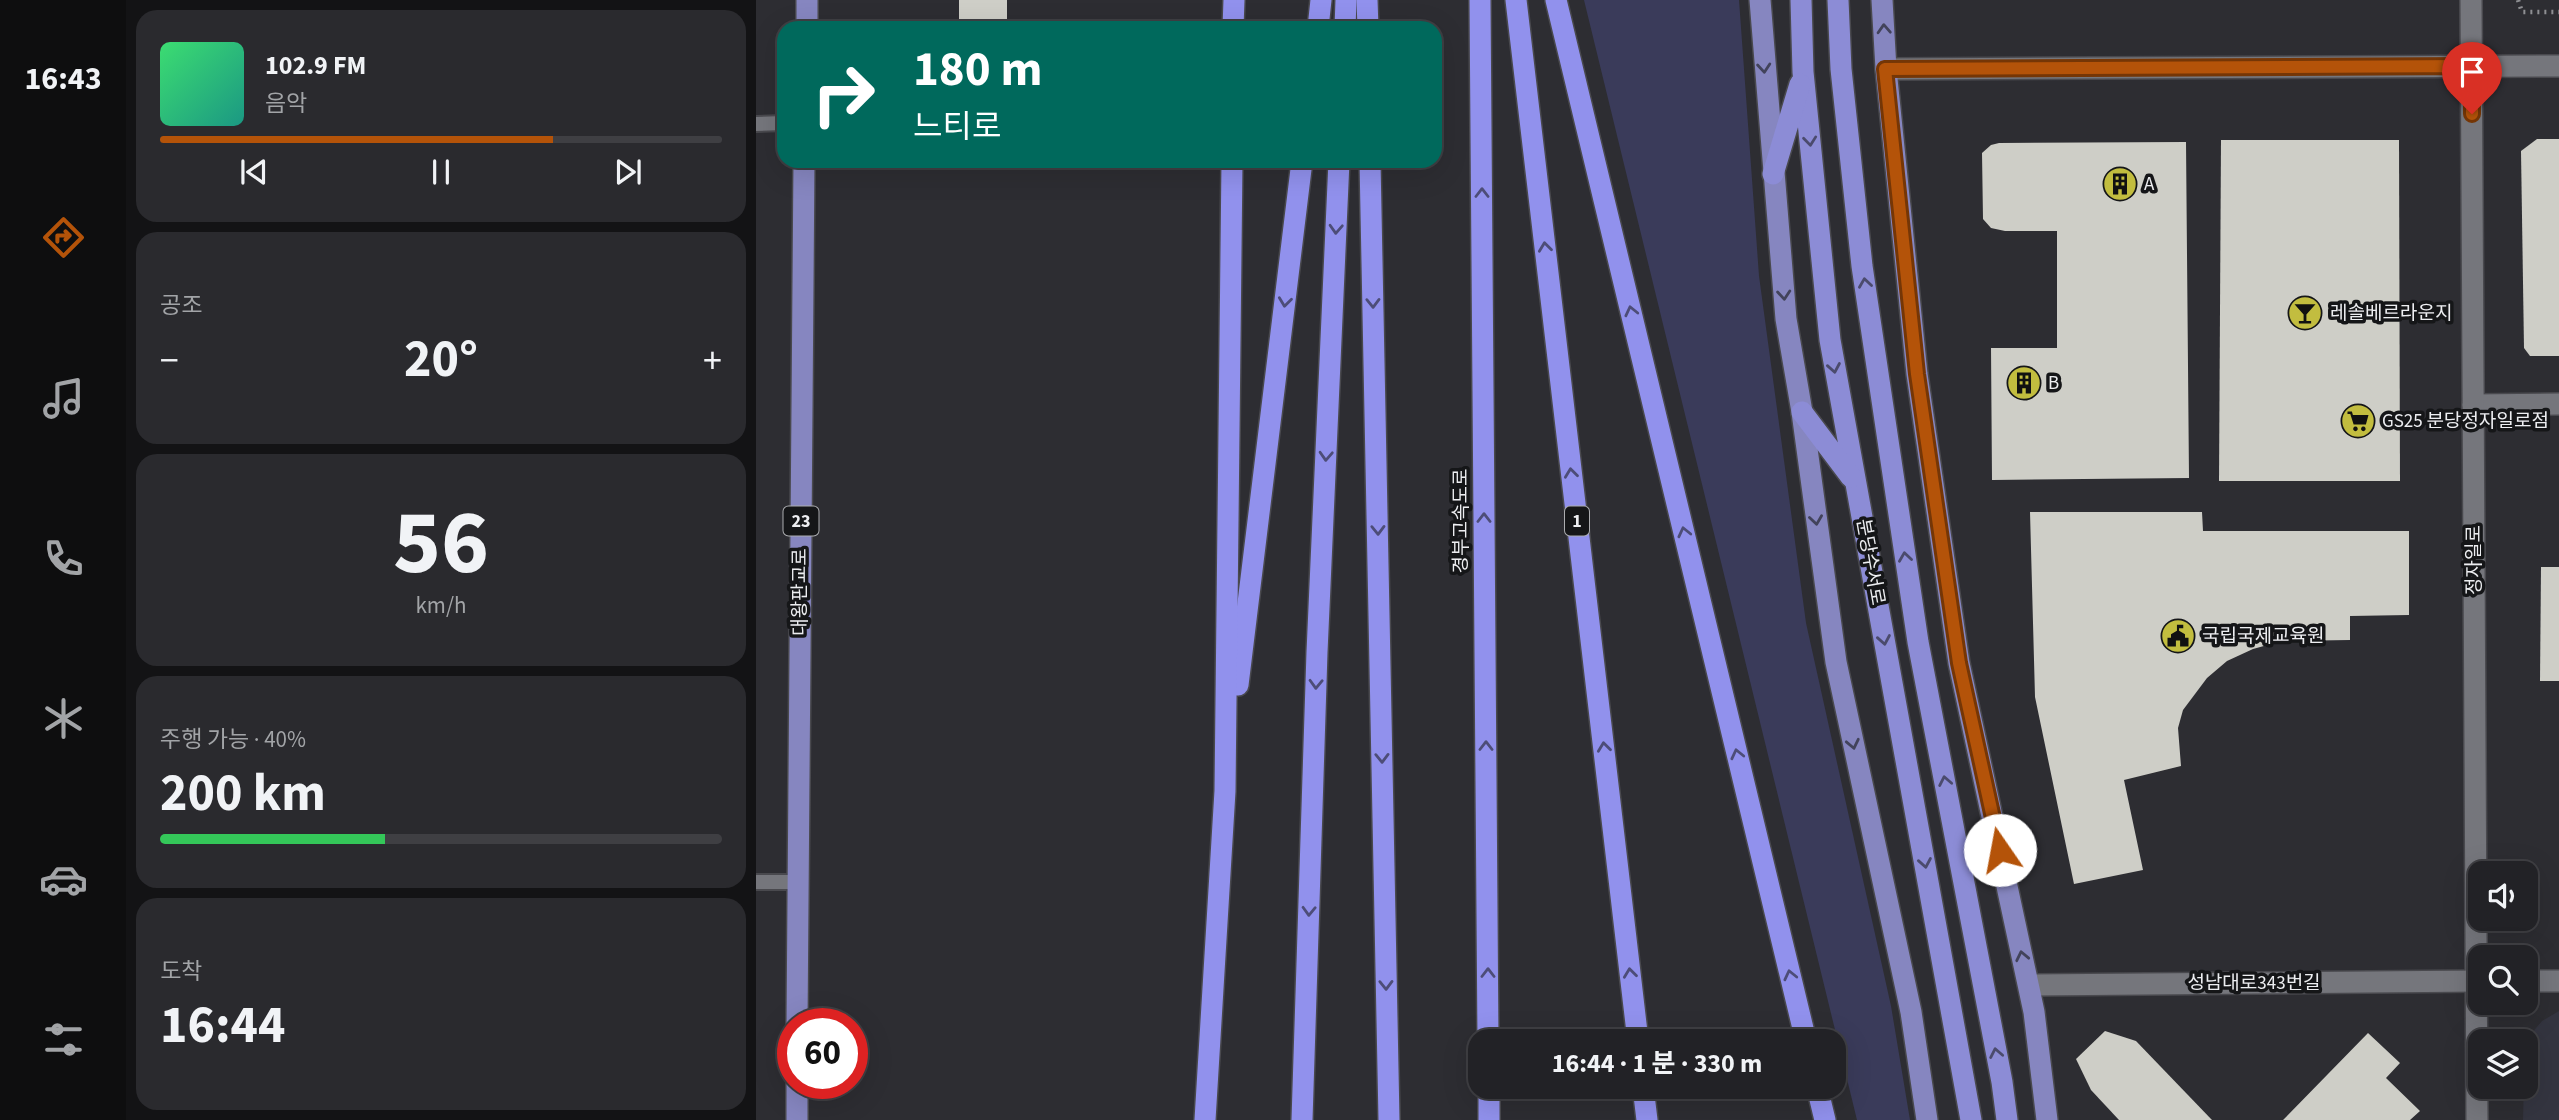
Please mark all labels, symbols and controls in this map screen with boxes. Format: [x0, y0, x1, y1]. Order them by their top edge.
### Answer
one-way arrow [1876, 23, 1891, 34]
text: 180 m [913, 35, 1042, 105]
pin [2442, 42, 2502, 114]
text: 102.9 FM [265, 47, 366, 84]
icon: right [798, 49, 889, 140]
icon: arrive [2453, 53, 2491, 91]
text: 16:43 [24, 56, 102, 102]
one-way arrow [1756, 63, 1771, 74]
text: 음악 [265, 87, 307, 120]
text: 느티로 [913, 104, 1001, 150]
one-way arrow [1802, 136, 1817, 147]
icon: previous [235, 153, 273, 191]
icon: pause [422, 153, 460, 191]
icon: next [609, 153, 647, 191]
building icon: A [2101, 165, 2139, 203]
place label: A [2144, 171, 2155, 198]
one-way arrow [1474, 187, 1489, 198]
icon: directions [39, 213, 88, 262]
one-way arrow [1329, 224, 1344, 235]
one-way arrow [1537, 241, 1552, 253]
one-way arrow [1857, 278, 1872, 289]
text: 공조 [160, 289, 202, 322]
one-way arrow [1776, 290, 1791, 301]
bar icon: 레솔베르라운지 [2286, 294, 2324, 332]
one-way arrow [1277, 296, 1292, 308]
one-way arrow [1365, 298, 1381, 308]
place label: 레솔베르라운지 [2330, 300, 2452, 327]
one-way arrow [1625, 305, 1639, 317]
text: 20° [404, 323, 478, 397]
text: − [160, 334, 179, 388]
text: + [703, 334, 722, 388]
one-way arrow [1826, 361, 1841, 373]
building icon: B [2005, 364, 2043, 402]
place label: B [2048, 370, 2059, 397]
icon: music [39, 374, 88, 423]
supermarket icon: GS25 분당정자일로점 [2339, 402, 2377, 440]
place label: GS25 분당정자일로점 [2382, 408, 2549, 435]
one-way arrow [1319, 451, 1334, 462]
one-way arrow [1564, 467, 1579, 479]
street label: 경부고속도로 [1448, 469, 1475, 573]
text: 56 [393, 479, 489, 608]
road number: 23 [784, 506, 818, 536]
road number: 1 [1565, 506, 1589, 536]
one-way arrow [1476, 512, 1492, 523]
one-way arrow [1809, 514, 1824, 526]
street label: 분당수서로 [1849, 517, 1891, 607]
one-way arrow [1370, 525, 1385, 536]
street label: 정자일로 [2461, 525, 2488, 595]
one-way arrow [1678, 527, 1692, 539]
icon: phone [39, 534, 88, 583]
street label: 대왕판교로 [787, 548, 814, 636]
one-way arrow [1898, 551, 1913, 563]
text: km/h [415, 589, 467, 622]
public building icon: 국립국제교육원 [2159, 617, 2197, 655]
place label: 국립국제교육원 [2202, 623, 2324, 650]
one-way arrow [1876, 634, 1891, 646]
one-way arrow [1309, 679, 1324, 690]
icon: climate [39, 694, 88, 743]
text: 주행 가능 · 40% [160, 723, 306, 756]
one-way arrow [1845, 738, 1860, 750]
one-way arrow [1478, 740, 1494, 750]
one-way arrow [1596, 742, 1611, 753]
one-way arrow [1731, 748, 1745, 760]
one-way arrow [1374, 753, 1390, 763]
text: 200 km [160, 757, 326, 831]
one-way arrow [1938, 775, 1953, 787]
position arrow [1963, 813, 2037, 887]
icon: car [39, 855, 88, 904]
one-way arrow [1917, 857, 1932, 869]
map controls [2468, 861, 2538, 1099]
button: sound [2468, 861, 2538, 931]
one-way arrow [1301, 906, 1317, 917]
button: search [2468, 945, 2538, 1015]
one-way arrow [2016, 950, 2031, 962]
text: 도착 [160, 955, 202, 988]
one-way arrow [1480, 967, 1496, 978]
one-way arrow [1622, 968, 1637, 979]
one-way arrow [1784, 969, 1798, 981]
street label: 성남대로343번길 [2187, 970, 2321, 997]
one-way arrow [1379, 980, 1394, 991]
text: 16:44 [160, 989, 285, 1063]
speed limit sign: 60 [777, 1008, 868, 1099]
icon: filters [39, 1015, 88, 1064]
button: layers [2468, 1029, 2538, 1099]
text: 16:44 · 1 분 · 330 m [1552, 1045, 1762, 1082]
one-way arrow [1990, 1047, 2005, 1059]

